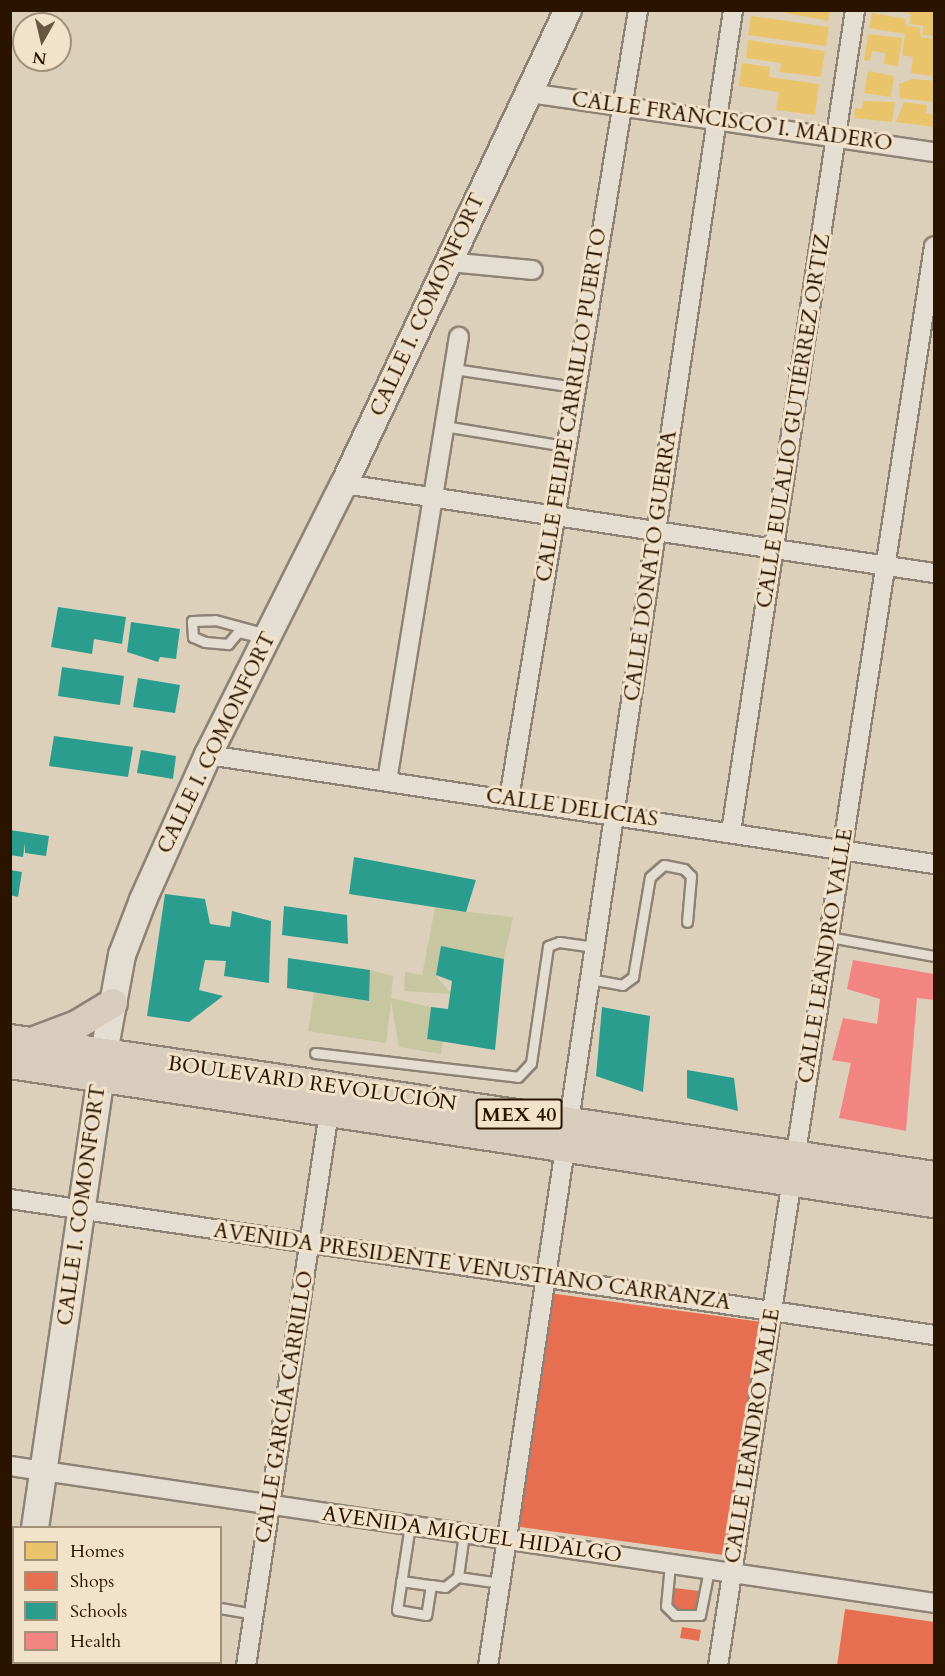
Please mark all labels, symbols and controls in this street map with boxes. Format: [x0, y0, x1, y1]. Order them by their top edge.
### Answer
north arrow [12, 12, 72, 72]
text: N [31, 46, 48, 70]
street label: CALLE FRANCISCO I. MADERO [570, 87, 894, 157]
street label: CALLE I. COMONFORT [365, 189, 491, 421]
street label: CALLE FELIPE CARRILLO PUERTO [532, 226, 612, 584]
street label: CALLE EULALIO GUTIÉRREZ ORTIZ [752, 232, 836, 610]
street label: CALLE DONATO GUERRA [620, 429, 682, 703]
street label: CALLE I. COMONFORT [152, 628, 282, 858]
street label: CALLE DELICIAS [484, 783, 660, 833]
street label: CALLE LEANDRO VALLE [793, 827, 859, 1085]
street label: BOULEVARD REVOLUCIÓN [166, 1051, 458, 1117]
street label: CALLE I. COMONFORT [53, 1083, 111, 1327]
road number: MEX 40 [476, 1097, 562, 1131]
street label: AVENIDA PRESIDENTE VENUSTIANO CARRANZA [212, 1218, 732, 1316]
street label: CALLE GARCÍA CARRILLO [251, 1269, 319, 1545]
street label: CALLE LEANDRO VALLE [720, 1307, 786, 1565]
street label: AVENIDA MIGUEL HIDALGO [321, 1501, 623, 1569]
legend [12, 1526, 222, 1664]
text: Homes [70, 1539, 124, 1564]
text: Shops [70, 1569, 114, 1594]
text: Schools [70, 1599, 127, 1624]
text: Health [70, 1629, 121, 1654]

